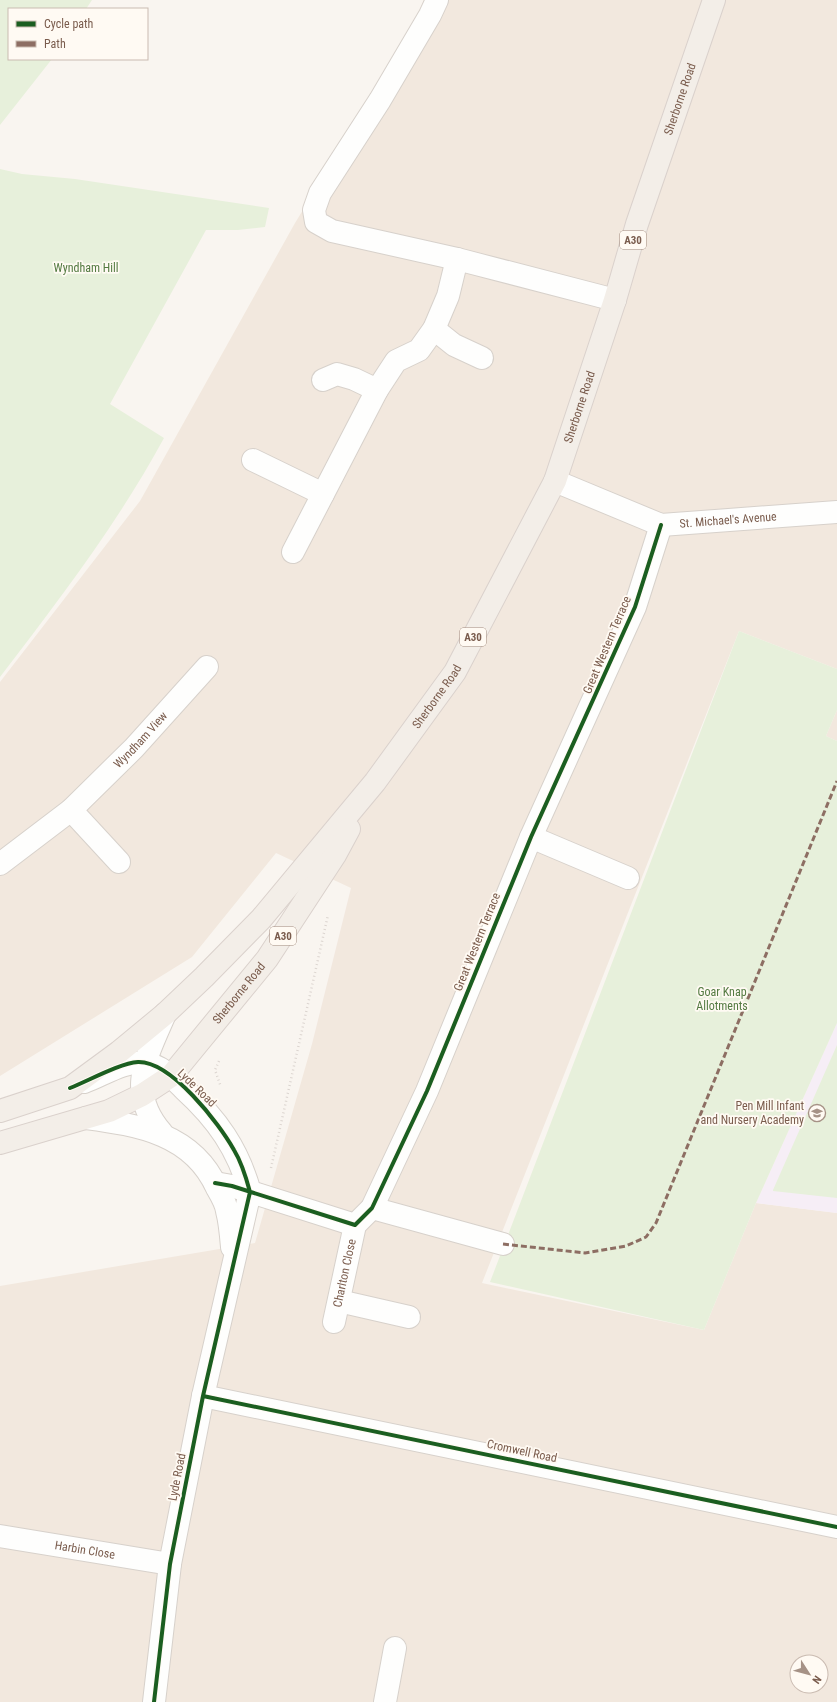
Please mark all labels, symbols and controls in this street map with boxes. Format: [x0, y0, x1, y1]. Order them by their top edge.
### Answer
legend [8, 8, 148, 60]
text: Cycle path [44, 17, 94, 31]
text: Path [44, 37, 66, 51]
street label: Sherborne Road [661, 61, 699, 137]
road number: A30 [620, 231, 646, 249]
park label: Wyndham Hill [54, 261, 118, 275]
street label: Sherborne Road [561, 369, 598, 445]
street label: St. Michael's Avenue [679, 509, 778, 531]
street label: Great Western Terrace [580, 594, 634, 696]
road number: A30 [460, 628, 486, 646]
street label: Sherborne Road [409, 662, 465, 731]
street label: Wyndham View [111, 709, 170, 771]
street label: Great Western Terrace [451, 890, 503, 993]
road number: A30 [270, 927, 296, 945]
street label: Sherborne Road [210, 960, 268, 1027]
park label: Goar Knap Allotments [696, 985, 748, 1013]
street label: Lyde Road [175, 1066, 219, 1110]
place label: Pen Mill Infant and Nursery Academy [700, 1099, 804, 1127]
school or university icon: Pen Mill Infant and Nursery Academy [807, 1103, 827, 1123]
street label: Charlton Close [330, 1237, 359, 1309]
street label: Cromwell Road [486, 1437, 558, 1465]
street label: Lyde Road [166, 1452, 188, 1502]
street label: Harbin Close [54, 1538, 116, 1562]
north arrow [789, 1654, 829, 1694]
text: N [809, 1673, 824, 1686]

